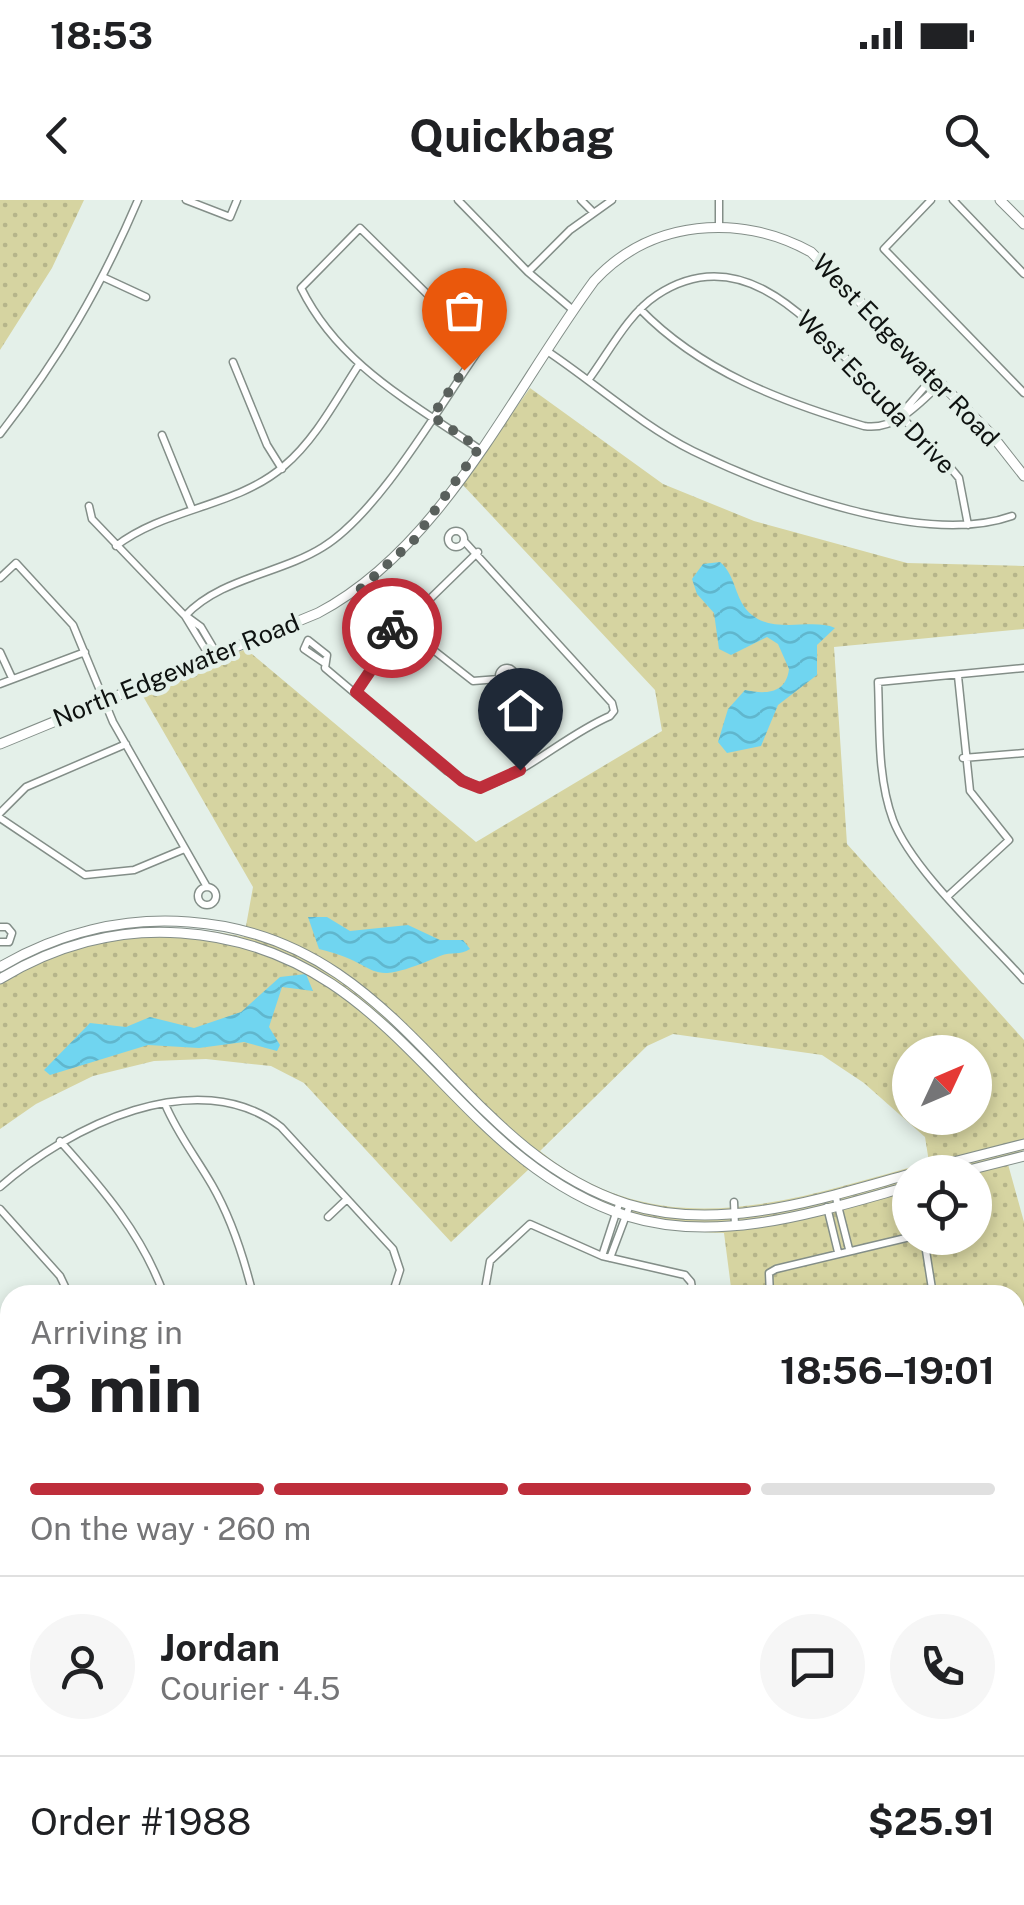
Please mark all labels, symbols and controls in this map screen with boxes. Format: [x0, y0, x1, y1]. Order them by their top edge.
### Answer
text: 18:53 [50, 13, 153, 58]
icon: back [30, 108, 85, 163]
icon: search [939, 108, 994, 163]
text: Quickbag [409, 109, 615, 162]
street label: West Edgewater Road [806, 248, 1006, 452]
pin [422, 268, 507, 371]
icon: bag [437, 283, 492, 338]
street label: West Escuda Drive [790, 304, 962, 480]
courier [342, 578, 442, 678]
icon: bike [365, 601, 420, 656]
street label: North Edgewater Road [49, 607, 303, 733]
pin [478, 668, 563, 771]
icon: home [493, 683, 548, 738]
north arrow [892, 1035, 992, 1135]
map controls [892, 1035, 992, 1255]
button: locate [892, 1155, 992, 1255]
text: Arriving in [30, 1314, 183, 1351]
text: 18:56–19:01 [780, 1348, 995, 1393]
text: 3 min [30, 1350, 202, 1427]
text: On the way · 260 m [30, 1510, 311, 1547]
button: person [30, 1614, 135, 1719]
button: chat [760, 1614, 865, 1719]
button: phone [890, 1614, 995, 1719]
text: Jordan [160, 1625, 280, 1670]
text: Courier · 4.5 [160, 1670, 340, 1707]
text: Order #1988 [30, 1799, 251, 1844]
text: $25.91 [868, 1799, 995, 1844]

